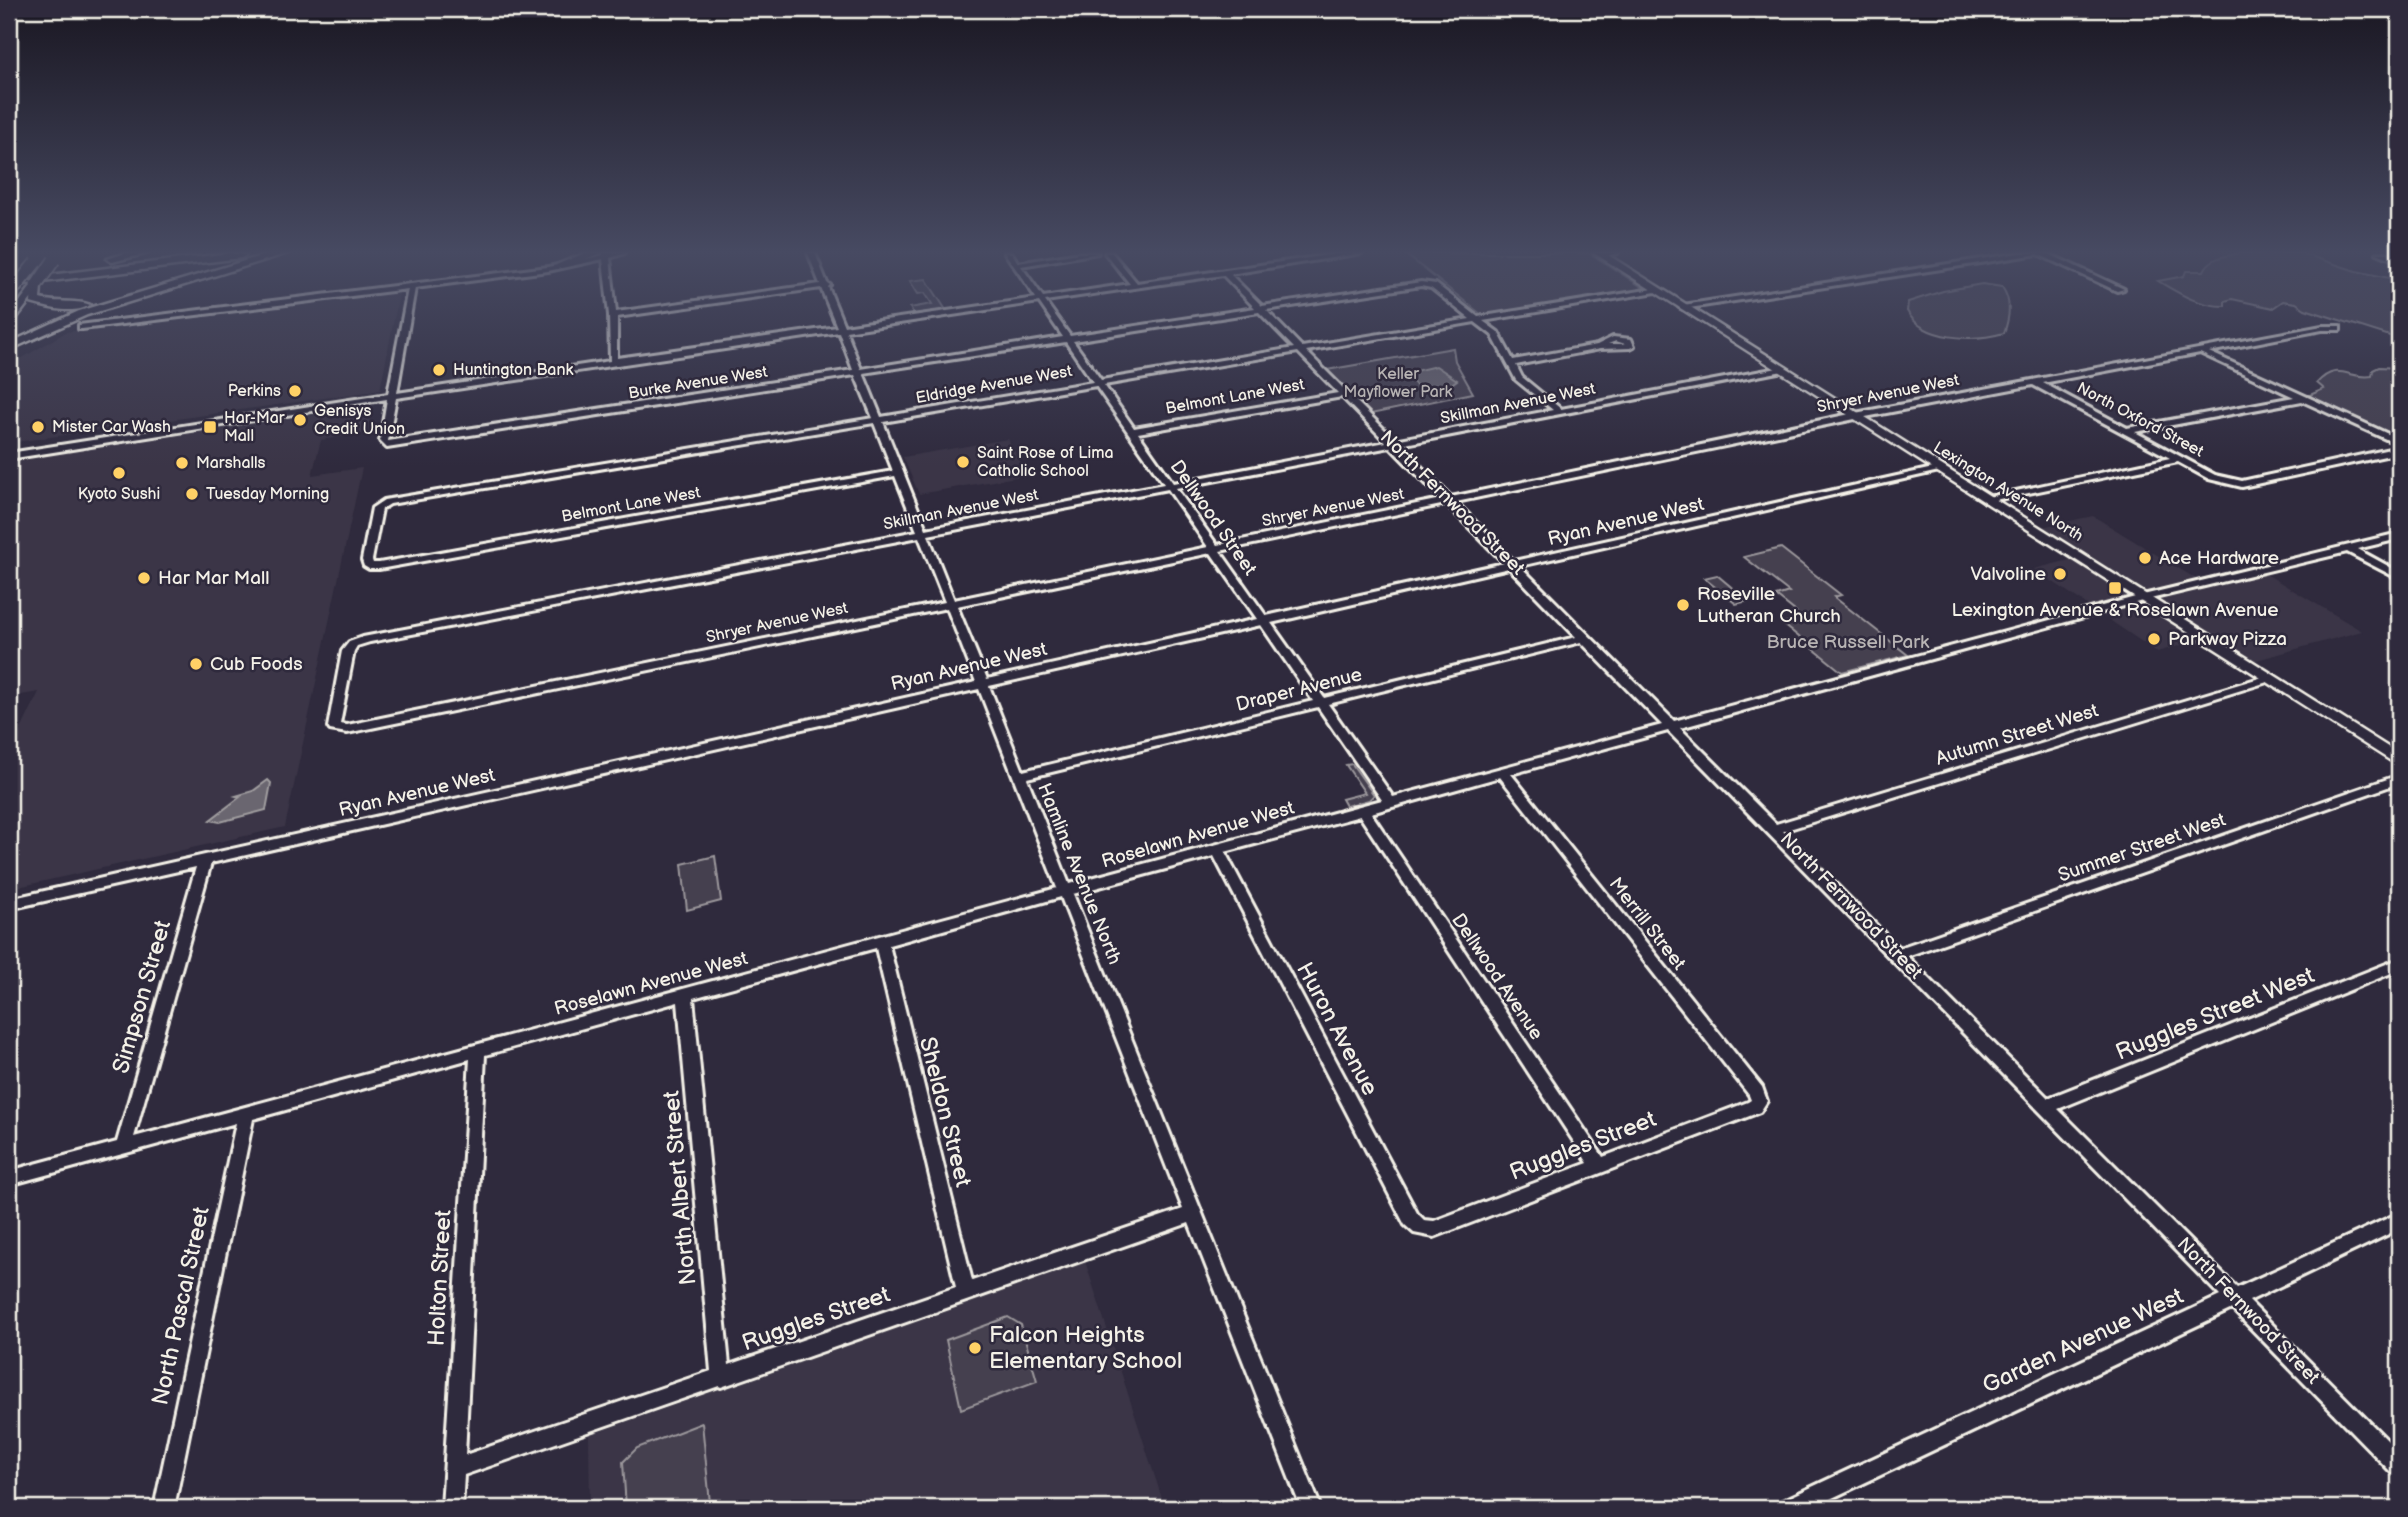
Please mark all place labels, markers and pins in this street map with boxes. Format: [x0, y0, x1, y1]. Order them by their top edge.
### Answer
place label: Huntington Bank [453, 361, 573, 380]
marker: Huntington Bank [431, 362, 447, 378]
place label: Perkins [228, 382, 281, 401]
marker: Perkins [287, 383, 303, 399]
place label: Genisys Credit Union [314, 402, 405, 439]
place label: Har-Mar Mall [224, 409, 285, 446]
marker: Genisys Credit Union [292, 412, 308, 428]
place label: Mister Car Wash [52, 418, 171, 437]
marker: Mister Car Wash [30, 419, 46, 435]
marker: Har-Mar Mall [202, 419, 218, 435]
place label: Saint Rose of Lima Catholic School [977, 444, 1113, 481]
place label: Marshalls [196, 454, 266, 473]
marker: Saint Rose of Lima Catholic School [955, 454, 971, 470]
marker: Marshalls [174, 455, 190, 471]
marker: Kyoto Sushi [111, 465, 127, 481]
place label: Kyoto Sushi [78, 485, 160, 504]
place label: Tuesday Morning [206, 485, 329, 504]
marker: Tuesday Morning [184, 486, 200, 502]
place label: Ace Hardware [2159, 547, 2279, 570]
marker: Ace Hardware [2137, 550, 2153, 566]
place label: Valvoline [1970, 563, 2046, 586]
marker: Valvoline [2052, 566, 2068, 582]
place label: Har Mar Mall [158, 567, 269, 590]
marker: Har Mar Mall [136, 570, 152, 586]
marker: Lexington Avenue & Roselawn Avenue [2107, 580, 2123, 596]
place label: Roseville Lutheran Church [1697, 583, 1841, 628]
marker: Roseville Lutheran Church [1675, 597, 1691, 613]
place label: Lexington Avenue & Roselawn Avenue [1951, 599, 2279, 622]
place label: Parkway Pizza [2168, 628, 2287, 651]
marker: Parkway Pizza [2146, 631, 2162, 647]
place label: Cub Foods [210, 653, 303, 676]
marker: Cub Foods [188, 656, 204, 672]
place label: Falcon Heights Elementary School [989, 1321, 1182, 1375]
marker: Falcon Heights Elementary School [967, 1340, 983, 1356]

